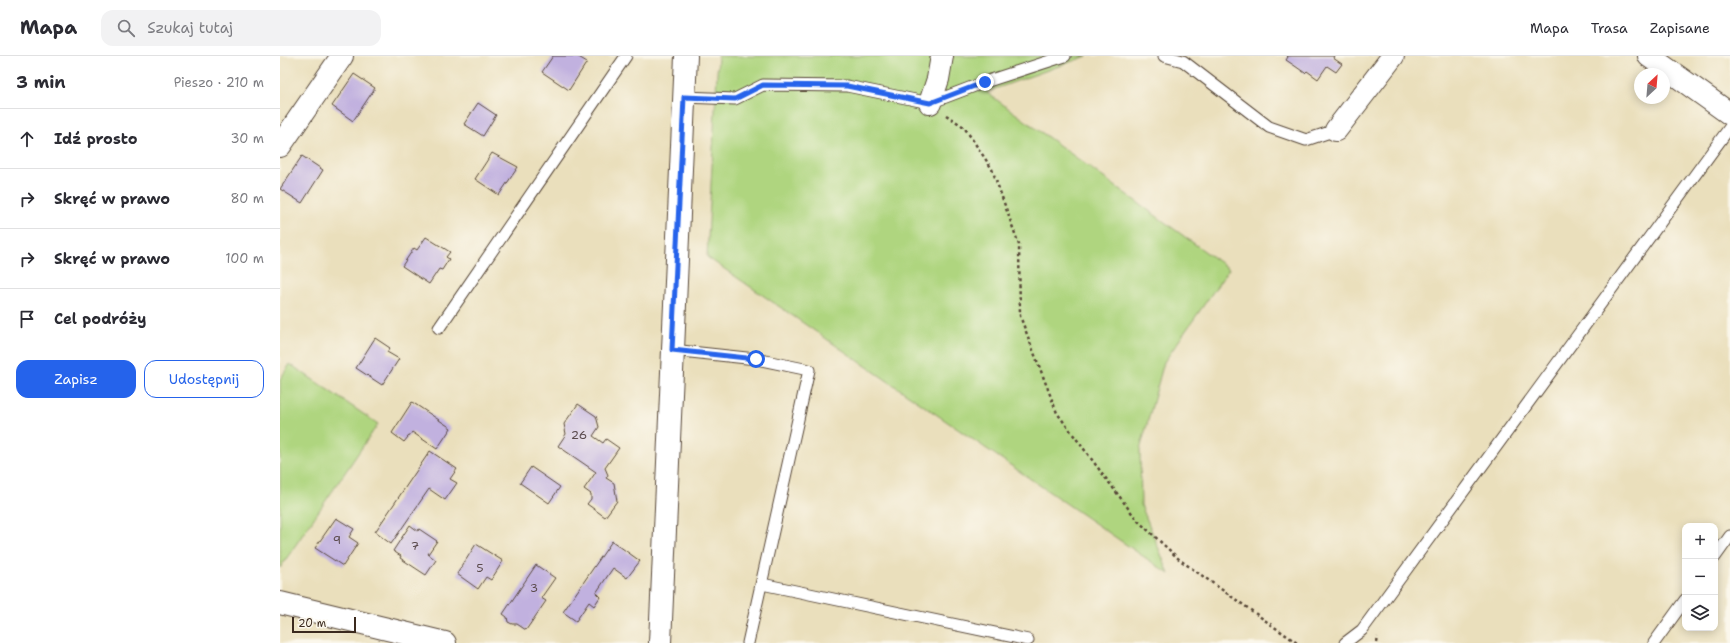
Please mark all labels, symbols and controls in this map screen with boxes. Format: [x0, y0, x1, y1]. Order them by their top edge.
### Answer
search box [101, 10, 381, 46]
text: Mapa [20, 15, 77, 40]
icon: search [115, 17, 137, 39]
text: Szukaj tutaj [147, 18, 233, 38]
text: Mapa [1530, 19, 1569, 37]
text: Trasa [1591, 19, 1628, 37]
text: Zapisane [1650, 19, 1710, 37]
north arrow [1634, 68, 1670, 104]
text: 3 min [16, 71, 66, 93]
route end [976, 73, 994, 91]
text: Pieszo · 210 m [174, 74, 264, 91]
icon: ahead [16, 128, 38, 150]
text: Idź prosto [54, 129, 138, 149]
text: 30 m [230, 130, 264, 147]
icon: right [16, 188, 38, 210]
text: Skręć w prawo [54, 189, 170, 209]
text: 80 m [230, 190, 264, 207]
icon: right [16, 248, 38, 270]
text: Skręć w prawo [54, 249, 170, 269]
text: 100 m [225, 250, 264, 267]
icon: arrive [16, 308, 38, 330]
text: Cel podróży [54, 309, 146, 329]
route start [747, 350, 765, 368]
button: Zapisz [16, 360, 136, 398]
button: Udostępnij [144, 360, 264, 398]
house number: 26 [571, 427, 587, 443]
map controls [1682, 523, 1718, 631]
button: + [1682, 523, 1718, 559]
house number: 9 [333, 532, 341, 548]
house number: 7 [411, 538, 419, 554]
button: − [1682, 559, 1718, 595]
house number: 5 [476, 560, 484, 576]
house number: 3 [530, 580, 538, 596]
button: layers [1682, 595, 1718, 631]
scale bar [292, 615, 356, 634]
text: 20 m [298, 616, 326, 631]

